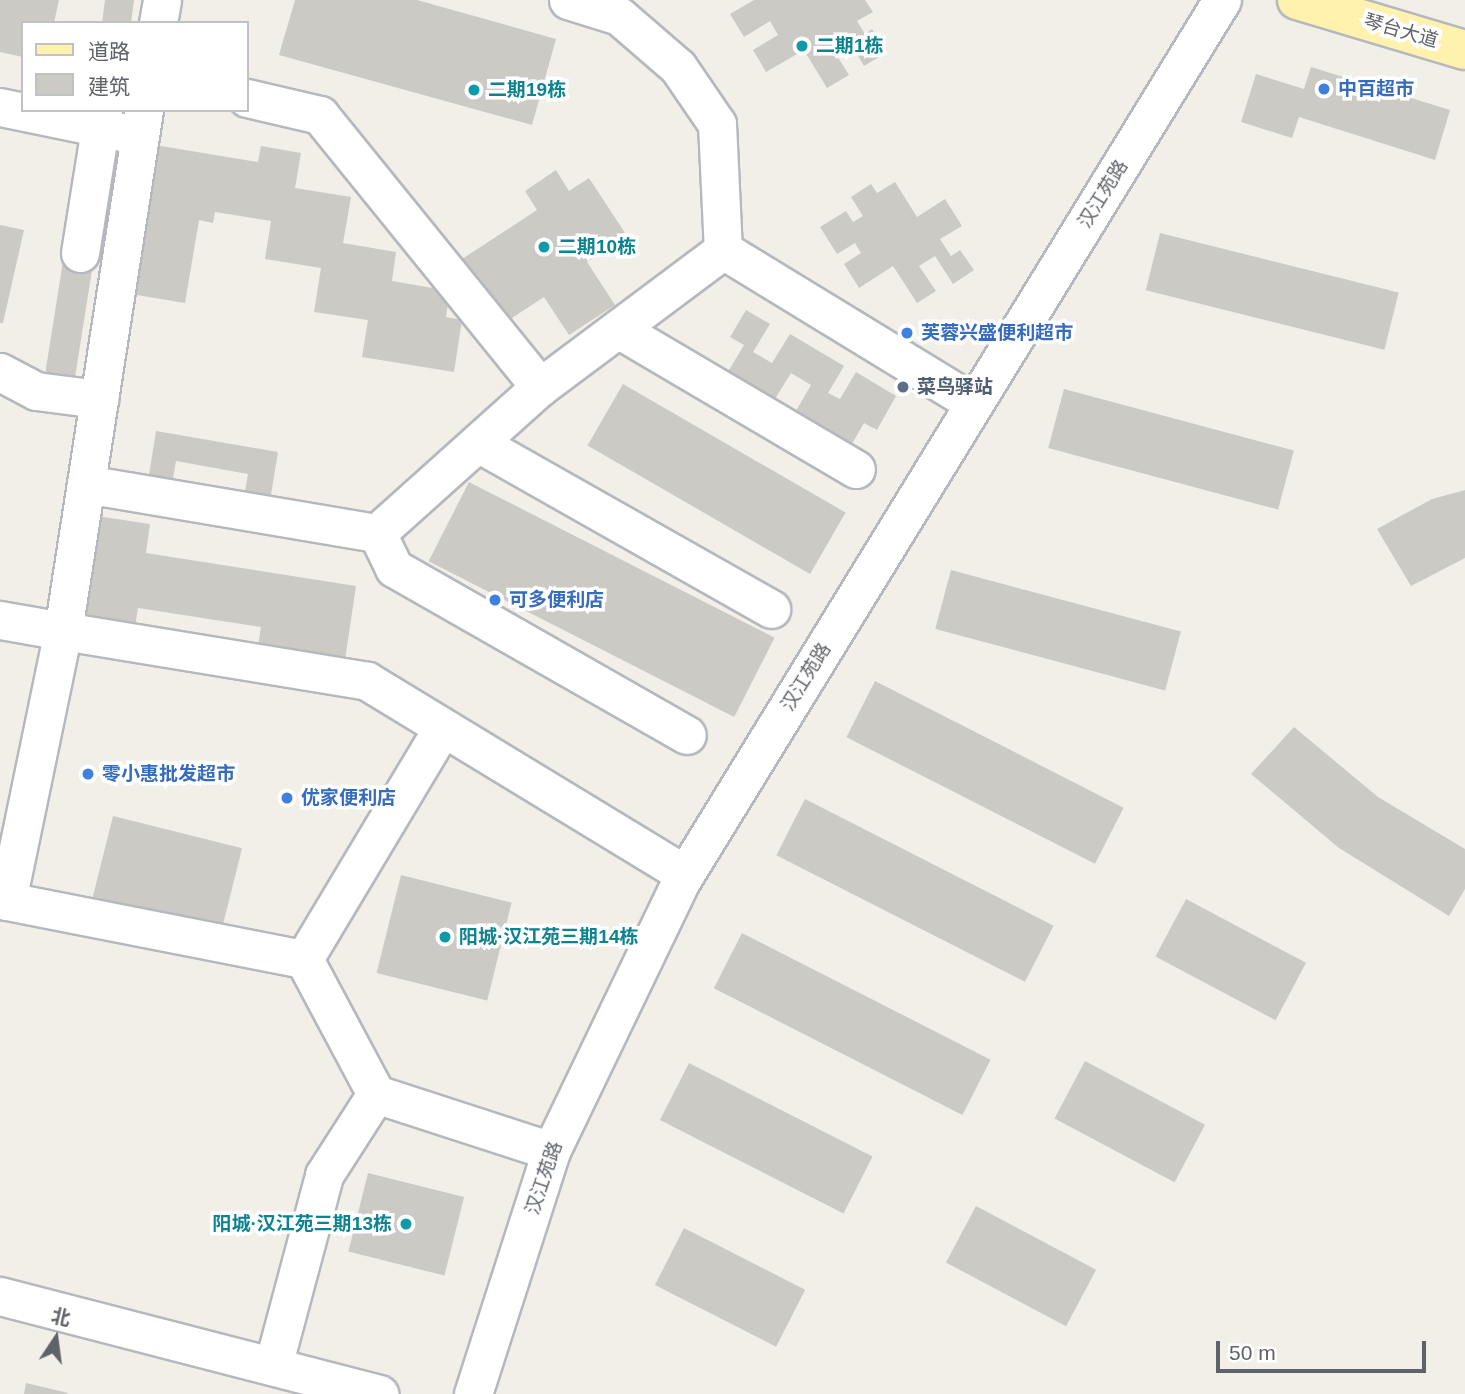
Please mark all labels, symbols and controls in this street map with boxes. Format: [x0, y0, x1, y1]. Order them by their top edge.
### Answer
street label: 琴台大道 [1361, 10, 1441, 52]
legend [21, 21, 248, 112]
place label: 二期1栋 [816, 35, 884, 57]
marker: 二期1栋 [794, 38, 810, 54]
text: 道路 [88, 40, 130, 63]
text: 建筑 [88, 75, 130, 98]
place label: 中百超市 [1338, 78, 1414, 100]
place label: 二期19栋 [488, 79, 566, 101]
marker: 中百超市 [1316, 81, 1332, 97]
marker: 二期19栋 [466, 82, 482, 98]
street label: 汉江苑路 [1073, 156, 1133, 232]
place label: 二期10栋 [558, 236, 636, 258]
marker: 二期10栋 [536, 239, 552, 255]
place label: 芙蓉兴盛便利超市 [921, 322, 1073, 344]
marker: 芙蓉兴盛便利超市 [899, 325, 915, 341]
place label: 菜鸟驿站 [917, 376, 993, 398]
marker: 菜鸟驿站 [895, 379, 911, 395]
place label: 可多便利店 [509, 589, 604, 611]
marker: 可多便利店 [487, 592, 503, 608]
street label: 汉江苑路 [776, 639, 836, 715]
place label: 零小惠批发超市 [102, 763, 235, 785]
marker: 零小惠批发超市 [80, 766, 96, 782]
place label: 优家便利店 [301, 787, 396, 809]
marker: 优家便利店 [279, 790, 295, 806]
place label: 阳城·汉江苑三期14栋 [459, 926, 638, 948]
marker: 阳城·汉江苑三期14栋 [437, 929, 453, 945]
street label: 汉江苑路 [521, 1138, 567, 1218]
place label: 阳城·汉江苑三期13栋 [213, 1213, 392, 1235]
marker: 阳城·汉江苑三期13栋 [398, 1216, 414, 1232]
north arrow [21, 1303, 91, 1373]
text: 北 [49, 1305, 72, 1329]
scale bar [1220, 1328, 1430, 1372]
text: 50 m [1229, 1341, 1276, 1364]

